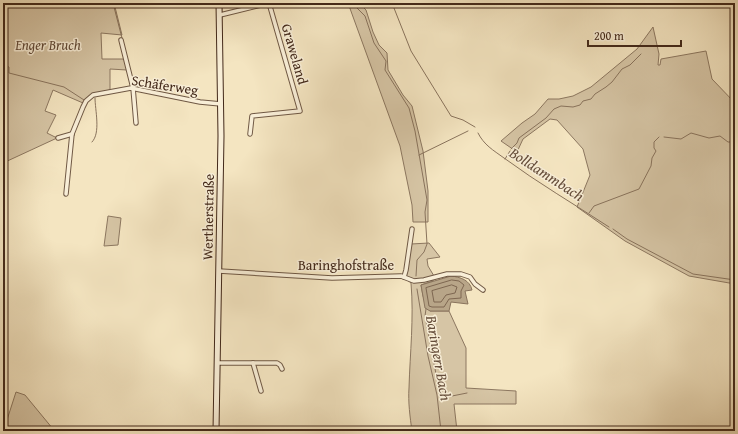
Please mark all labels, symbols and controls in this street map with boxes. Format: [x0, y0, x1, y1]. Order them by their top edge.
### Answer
street label: Graweland [277, 21, 313, 87]
scale bar [588, 22, 681, 48]
text: 200 m [594, 27, 624, 44]
park label: Enger Bruch [14, 35, 81, 55]
street label: Schäferweg [130, 70, 200, 100]
water label: Bolldammbach [505, 141, 589, 206]
street label: Wertherstraße [197, 173, 219, 260]
street label: Baringhofstraße [298, 255, 394, 275]
water label: Baringerr Bach [421, 313, 457, 403]

